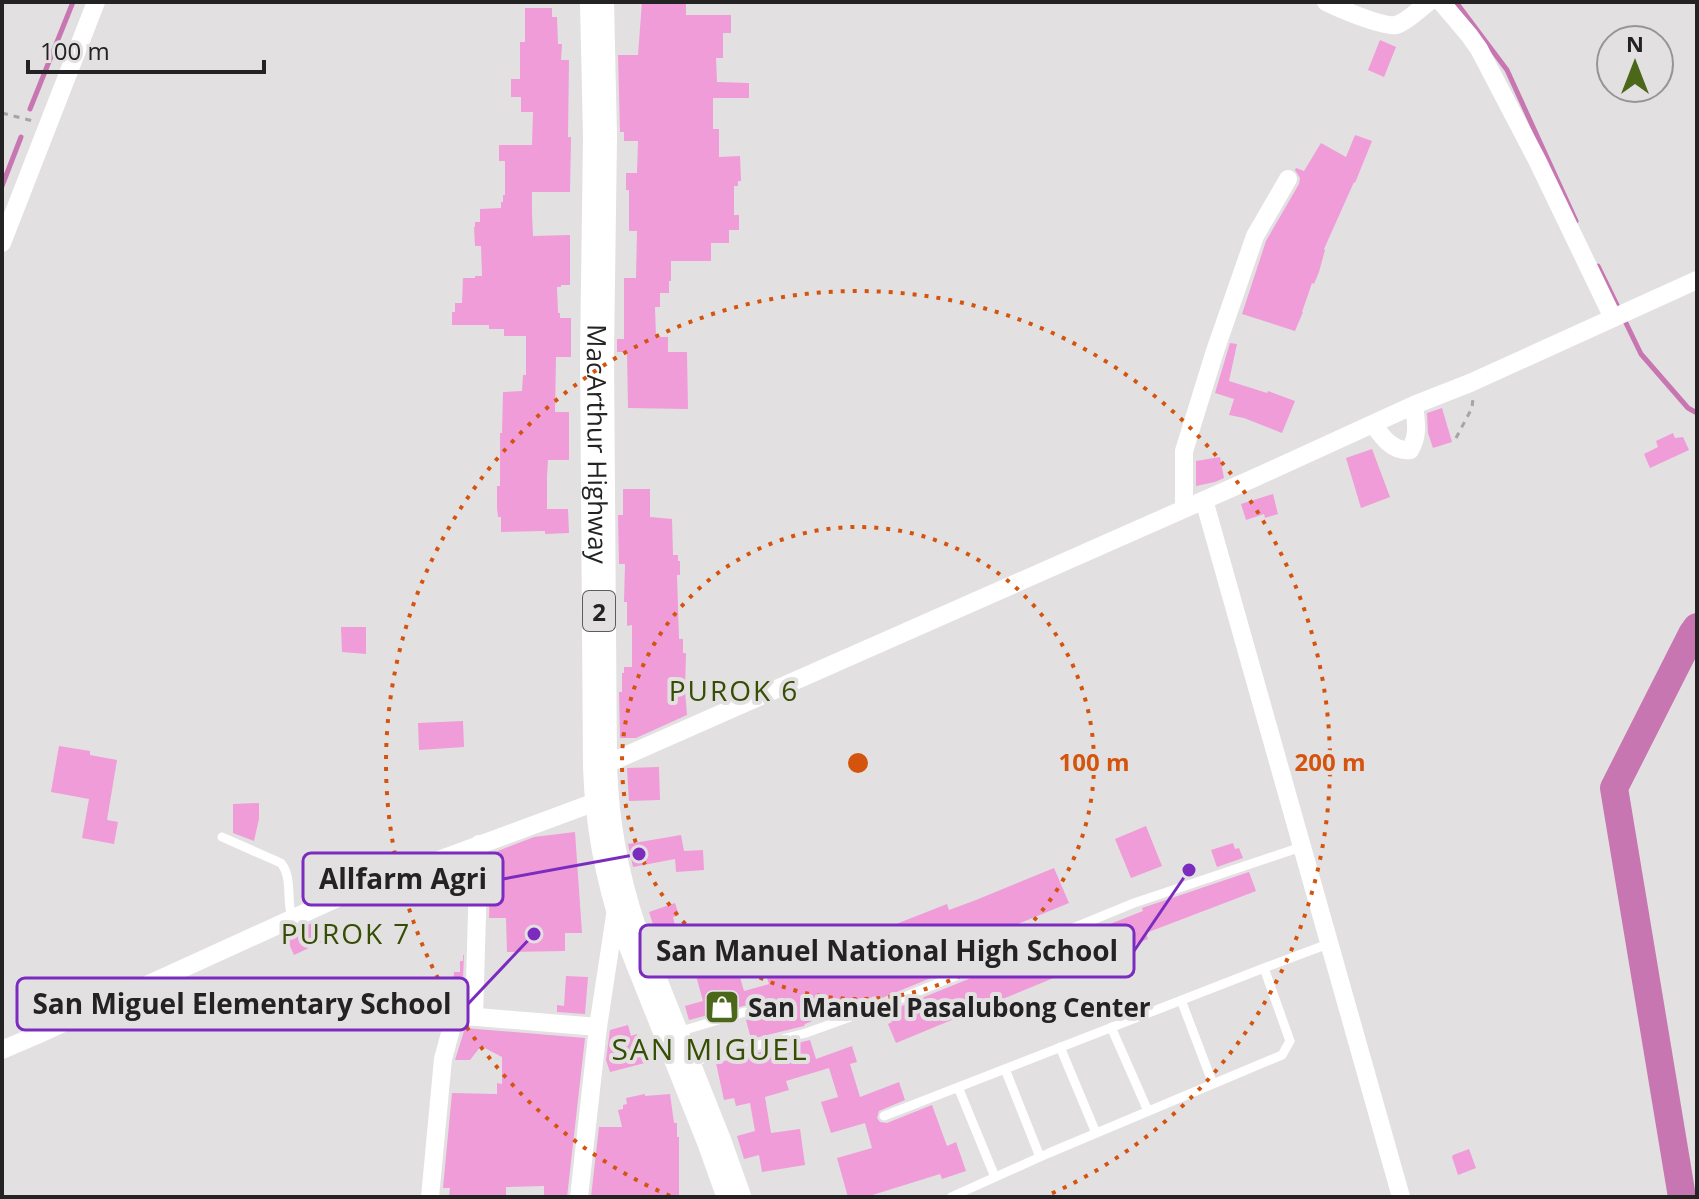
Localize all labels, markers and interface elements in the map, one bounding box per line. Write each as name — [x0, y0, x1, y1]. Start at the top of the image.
scale bar — [28, 24, 264, 74]
north arrow — [1595, 24, 1675, 104]
text: N — [1626, 28, 1644, 58]
text: 100 m — [40, 34, 110, 67]
street label: MacArthur Highway — [579, 324, 617, 565]
road number: 2 — [583, 591, 615, 631]
district label: PUROK 6 — [669, 671, 799, 709]
text: 100 m — [1059, 745, 1129, 778]
text: 200 m — [1295, 745, 1365, 778]
centre of rings — [844, 749, 872, 777]
callout: Allfarm Agri — [303, 853, 503, 905]
text: Allfarm Agri — [319, 859, 487, 897]
district label: PUROK 7 — [281, 914, 411, 952]
callout: San Manuel National High School — [640, 925, 1134, 977]
text: San Manuel National High School — [656, 931, 1118, 969]
callout: San Miguel Elementary School — [17, 978, 468, 1030]
text: San Miguel Elementary School — [32, 984, 452, 1022]
shop icon: San Manuel Pasalubong Center — [703, 988, 741, 1026]
place label: San Manuel Pasalubong Center — [748, 989, 1151, 1025]
district label: SAN MIGUEL — [611, 1028, 809, 1069]

